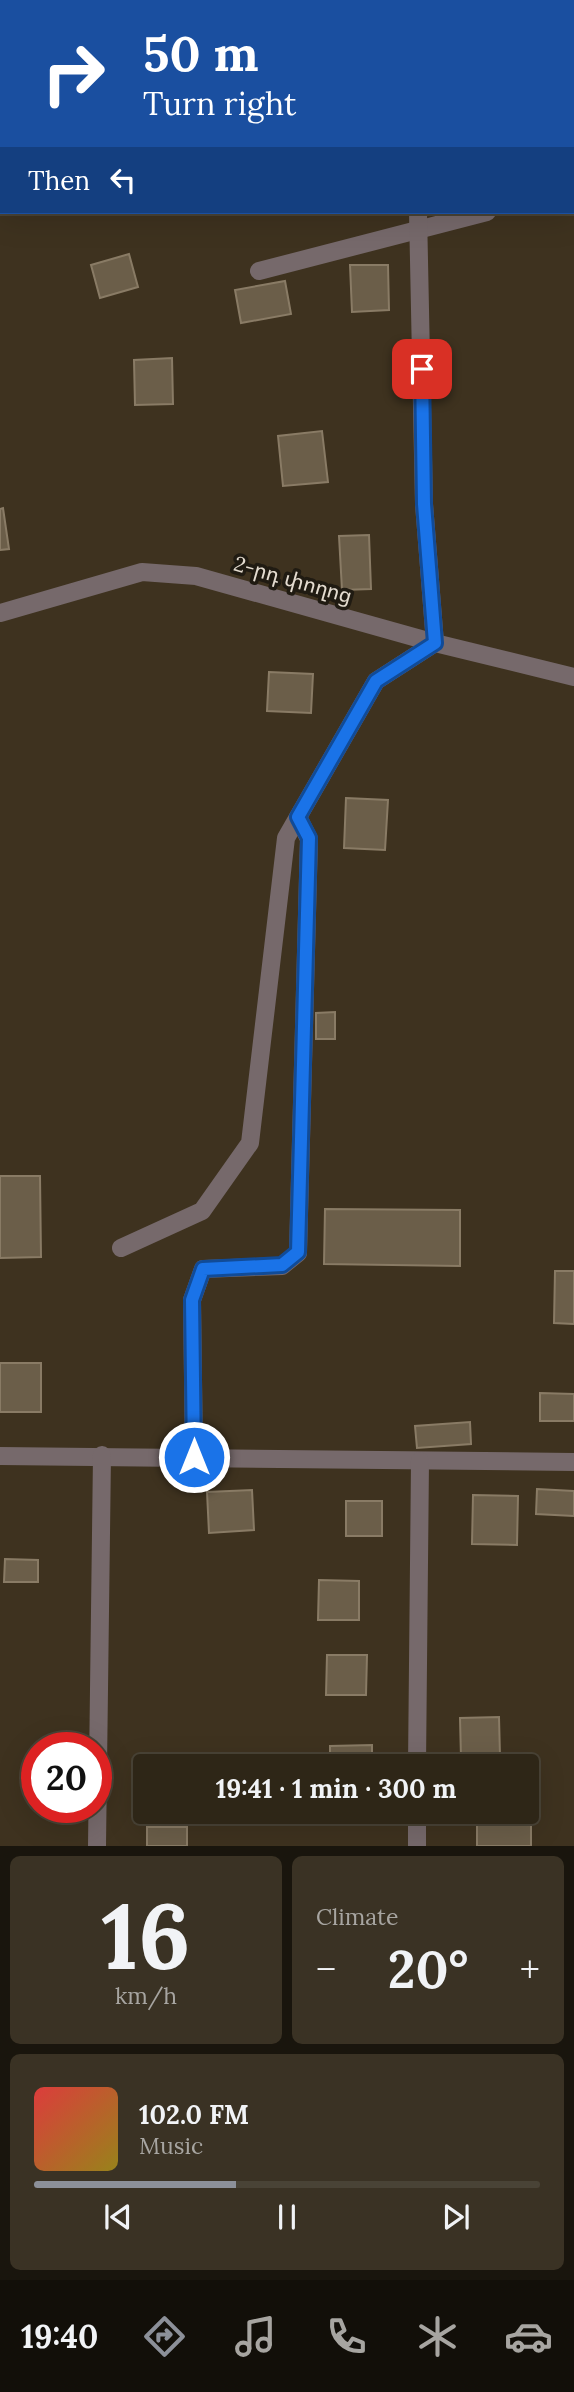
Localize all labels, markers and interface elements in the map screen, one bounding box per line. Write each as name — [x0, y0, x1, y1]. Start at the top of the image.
text: 50 m — [143, 22, 259, 84]
icon: right — [28, 28, 119, 119]
text: Turn right — [143, 83, 296, 124]
icon: left — [104, 161, 142, 199]
text: Then — [28, 164, 90, 197]
pin — [392, 339, 452, 399]
icon: arrive — [403, 350, 441, 388]
street label: 2-րդ փողոց — [231, 550, 355, 609]
position arrow — [157, 1420, 231, 1494]
speed limit sign: 20 — [21, 1732, 112, 1823]
text: 19:41 · 1 min · 300 m — [216, 1772, 456, 1805]
text: 16 — [101, 1877, 191, 1994]
text: Climate — [316, 1902, 398, 1931]
text: 20° — [388, 1936, 468, 2002]
text: − — [316, 1945, 336, 1993]
text: + — [520, 1945, 540, 1993]
text: km/h — [115, 1981, 177, 2010]
text: 102.0 FM — [139, 2098, 249, 2131]
text: Music — [139, 2131, 203, 2160]
icon: previous — [99, 2198, 137, 2236]
icon: pause — [268, 2198, 306, 2236]
icon: next — [437, 2198, 475, 2236]
icon: directions — [140, 2312, 189, 2361]
icon: music — [231, 2312, 280, 2361]
icon: phone — [322, 2312, 371, 2361]
icon: climate — [413, 2312, 462, 2361]
icon: car — [504, 2312, 553, 2361]
text: 19:40 — [21, 2316, 98, 2357]

